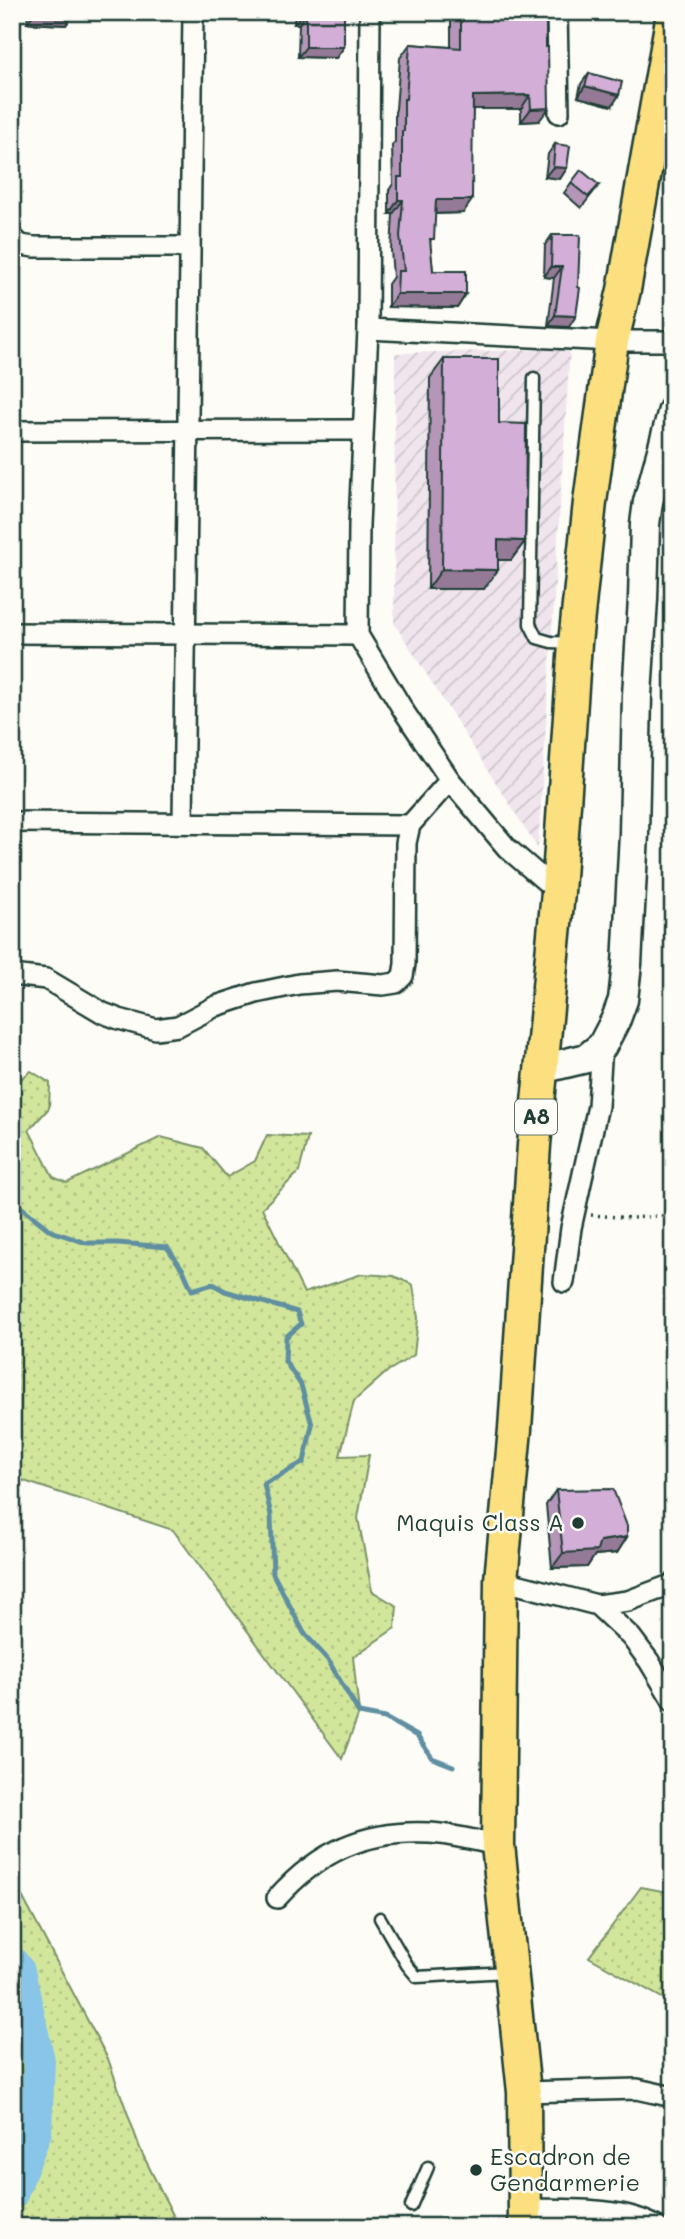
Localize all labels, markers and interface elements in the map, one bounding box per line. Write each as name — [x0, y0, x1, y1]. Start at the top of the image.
road number: A8 — [515, 1100, 557, 1134]
place label: Maquis Class A — [396, 1507, 564, 1537]
marker: Maquis Class A — [570, 1515, 586, 1531]
place label: Escadron de Gendarmerie — [490, 2141, 640, 2197]
marker: Escadron de Gendarmerie — [468, 2162, 484, 2178]

